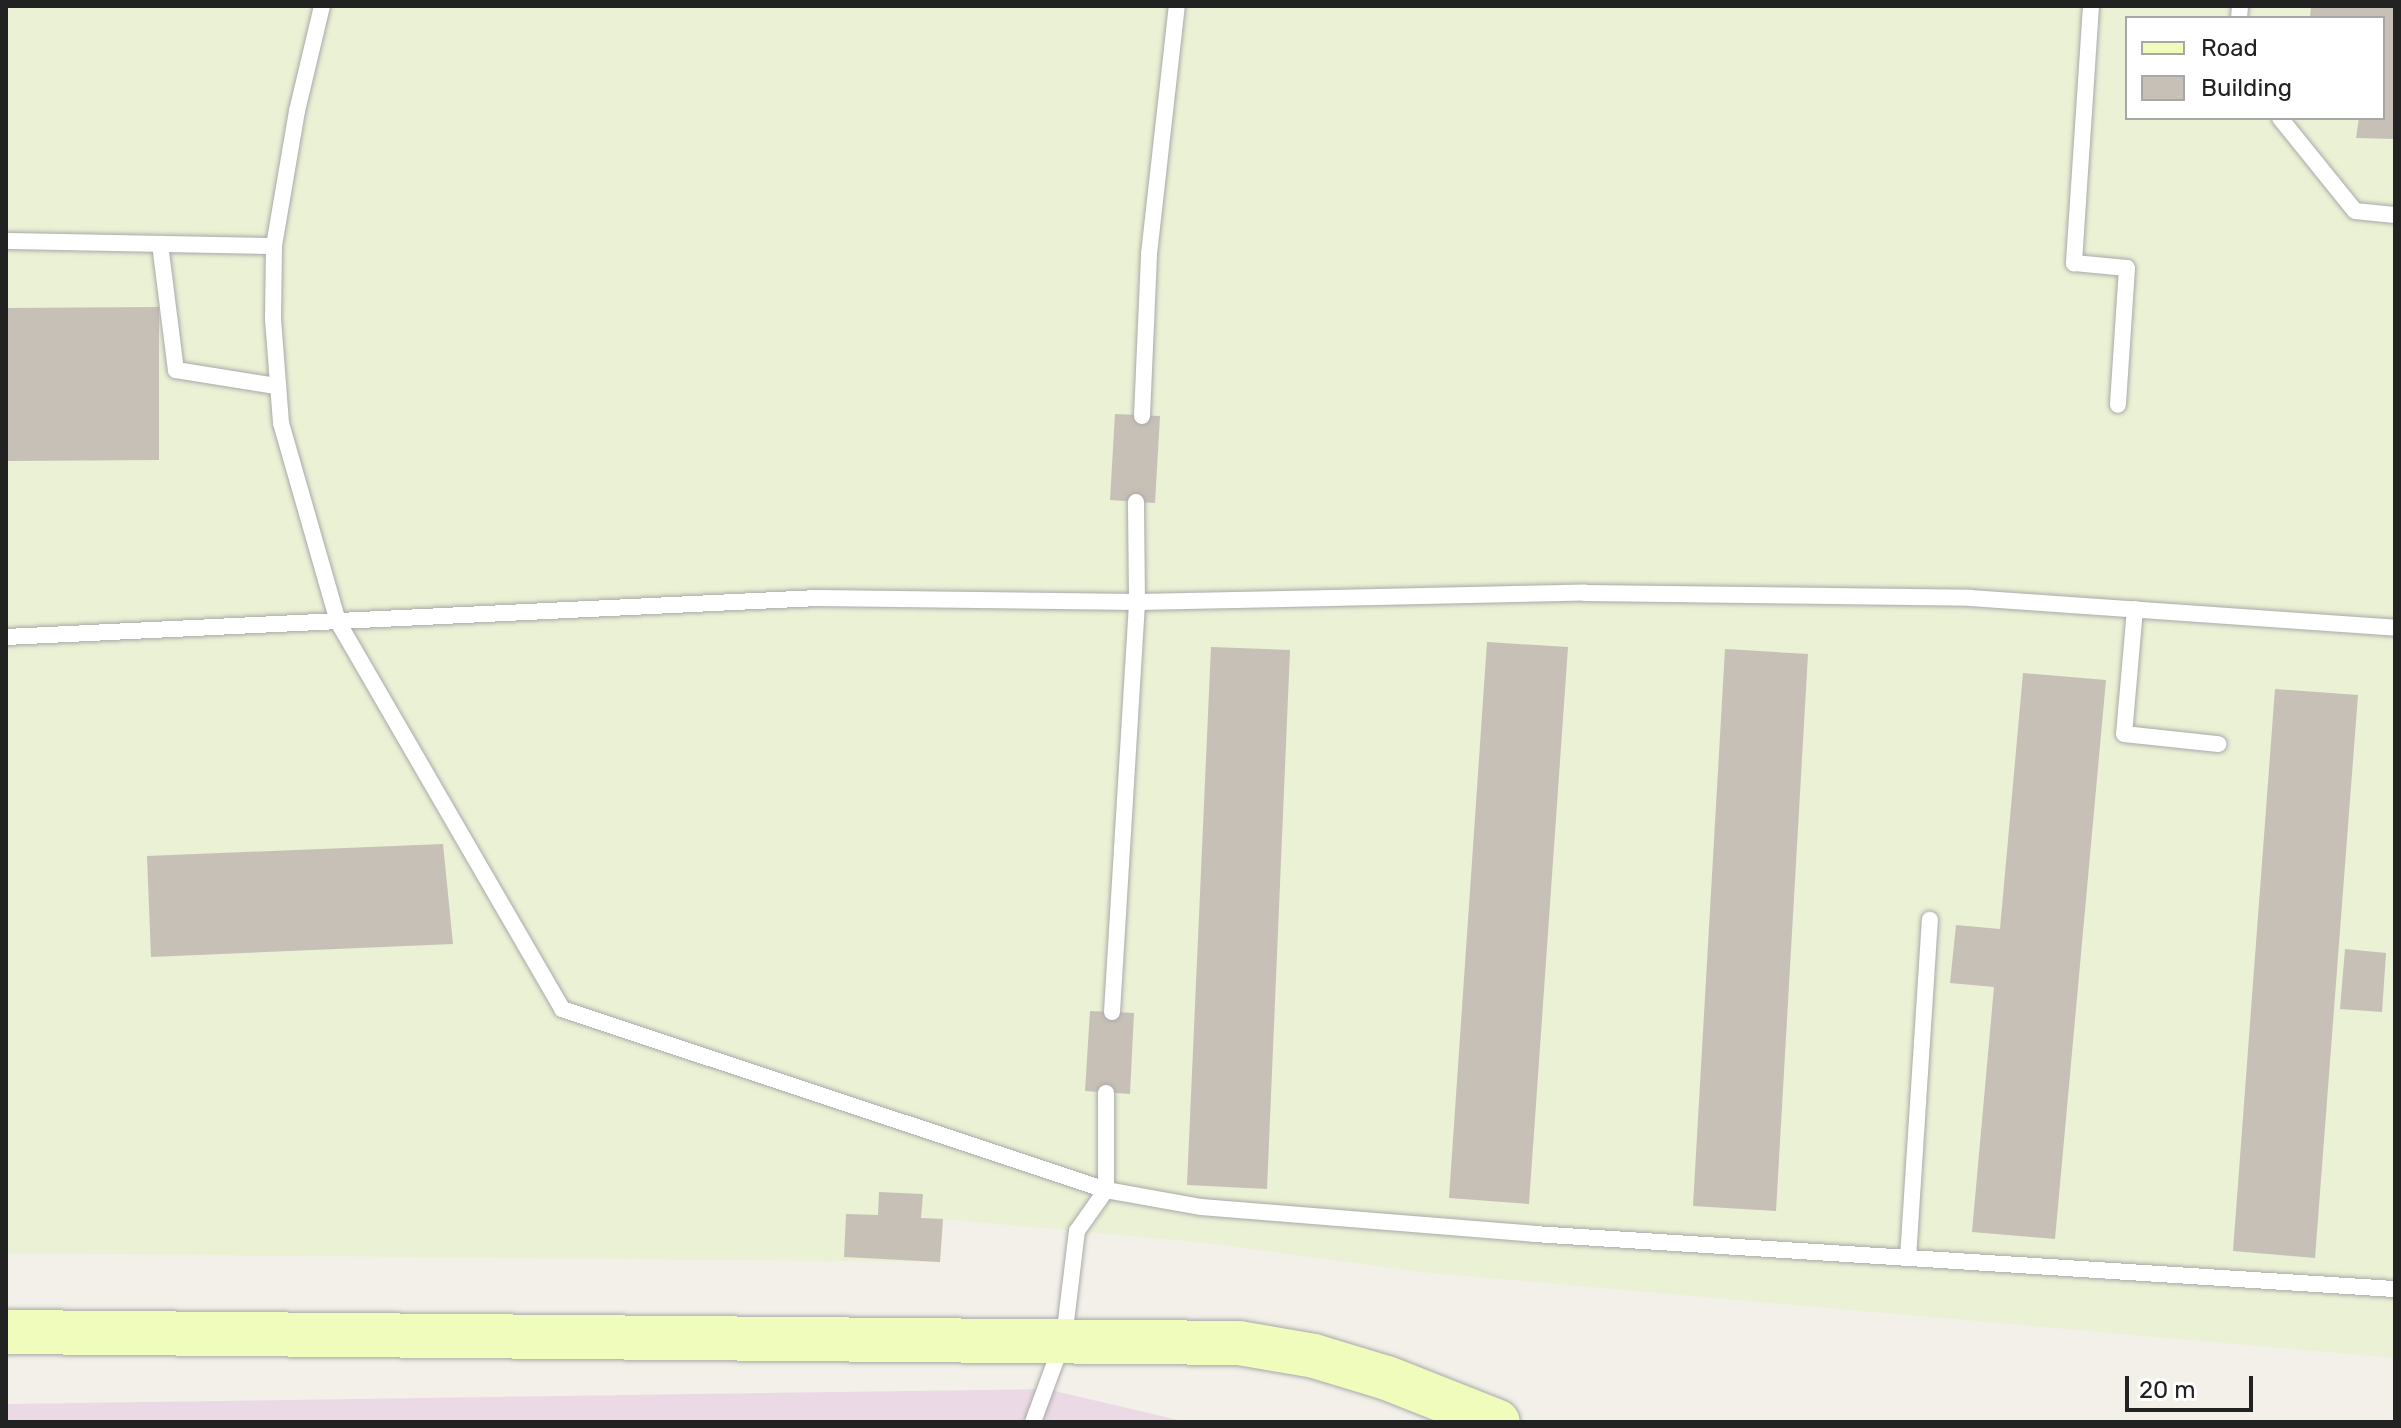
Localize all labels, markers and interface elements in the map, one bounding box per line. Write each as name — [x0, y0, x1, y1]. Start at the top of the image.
legend — [2125, 16, 2385, 120]
text: Road — [2201, 34, 2258, 62]
text: Building — [2201, 74, 2292, 102]
scale bar — [2129, 1360, 2257, 1410]
text: 20 m — [2139, 1376, 2196, 1404]

